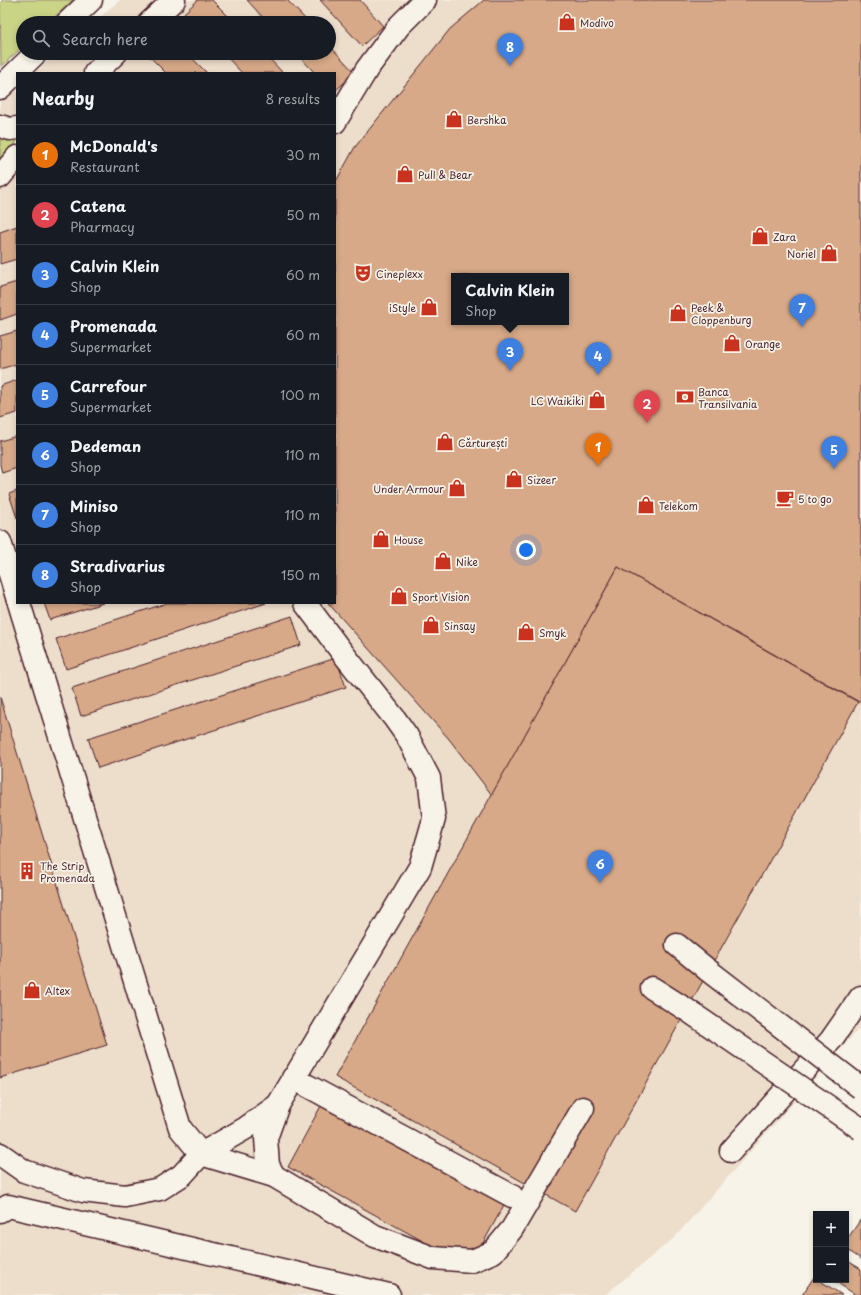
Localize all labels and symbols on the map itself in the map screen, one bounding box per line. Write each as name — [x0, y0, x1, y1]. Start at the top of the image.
shop icon: Modivo — [557, 12, 577, 32]
place label: Modivo — [580, 15, 614, 30]
pin: 8 — [497, 33, 523, 66]
shop icon: Bershka — [444, 109, 464, 129]
place label: Bershka — [467, 112, 507, 127]
shop icon: Pull & Bear — [395, 164, 415, 184]
place label: Pull & Bear — [418, 167, 473, 182]
shop icon: Zara — [750, 226, 770, 246]
place label: Zara — [773, 229, 797, 244]
shop icon: Noriel — [819, 243, 839, 263]
place label: Noriel — [787, 246, 816, 261]
theatre icon: Cineplexx — [353, 263, 373, 283]
place label: Cineplexx — [376, 266, 424, 281]
pin: 7 — [789, 294, 815, 327]
shop icon: iStyle — [419, 297, 439, 317]
place label: iStyle — [389, 300, 416, 315]
place label: Peek & Cloppenburg — [691, 300, 752, 327]
shop icon: Peek & Cloppenburg — [668, 303, 688, 323]
shop icon: Orange — [722, 333, 742, 353]
place label: Orange — [745, 336, 781, 351]
pin: 3 — [497, 338, 523, 371]
pin: 4 — [585, 342, 611, 375]
place label: Banca Transilvania — [698, 384, 758, 411]
bank icon: Banca Transilvania — [675, 387, 695, 407]
shop icon: LC Waikiki — [587, 390, 607, 410]
pin: 2 — [634, 390, 660, 423]
place label: LC Waikiki — [531, 393, 584, 408]
shop icon: Cărturești — [435, 432, 455, 452]
pin: 1 — [585, 433, 611, 466]
place label: Cărturești — [458, 435, 508, 450]
pin: 5 — [821, 436, 847, 469]
shop icon: Sizeer — [504, 469, 524, 489]
place label: Sizeer — [527, 472, 556, 487]
shop icon: Under Armour — [447, 478, 467, 498]
place label: Under Armour — [373, 481, 444, 496]
cafe icon: 5 to go — [775, 488, 795, 508]
place label: 5 to go — [798, 491, 832, 506]
shop icon: Telekom — [636, 495, 656, 515]
place label: Telekom — [659, 498, 698, 513]
shop icon: House — [371, 529, 391, 549]
place label: House — [394, 532, 424, 547]
your location — [516, 540, 536, 560]
shop icon: Nike — [433, 551, 453, 571]
place label: Nike — [456, 554, 478, 569]
shop icon: Sport Vision — [389, 586, 409, 606]
place label: Sport Vision — [412, 589, 470, 604]
shop icon: Sinsay — [421, 615, 441, 635]
place label: Sinsay — [444, 618, 476, 633]
shop icon: Smyk — [516, 622, 536, 642]
place label: Smyk — [539, 625, 567, 640]
pin: 6 — [587, 850, 613, 883]
place label: The Strip Promenada — [40, 858, 96, 885]
building icon: The Strip Promenada — [17, 861, 37, 881]
shop icon: Altex — [22, 980, 42, 1000]
place label: Altex — [45, 983, 70, 998]

